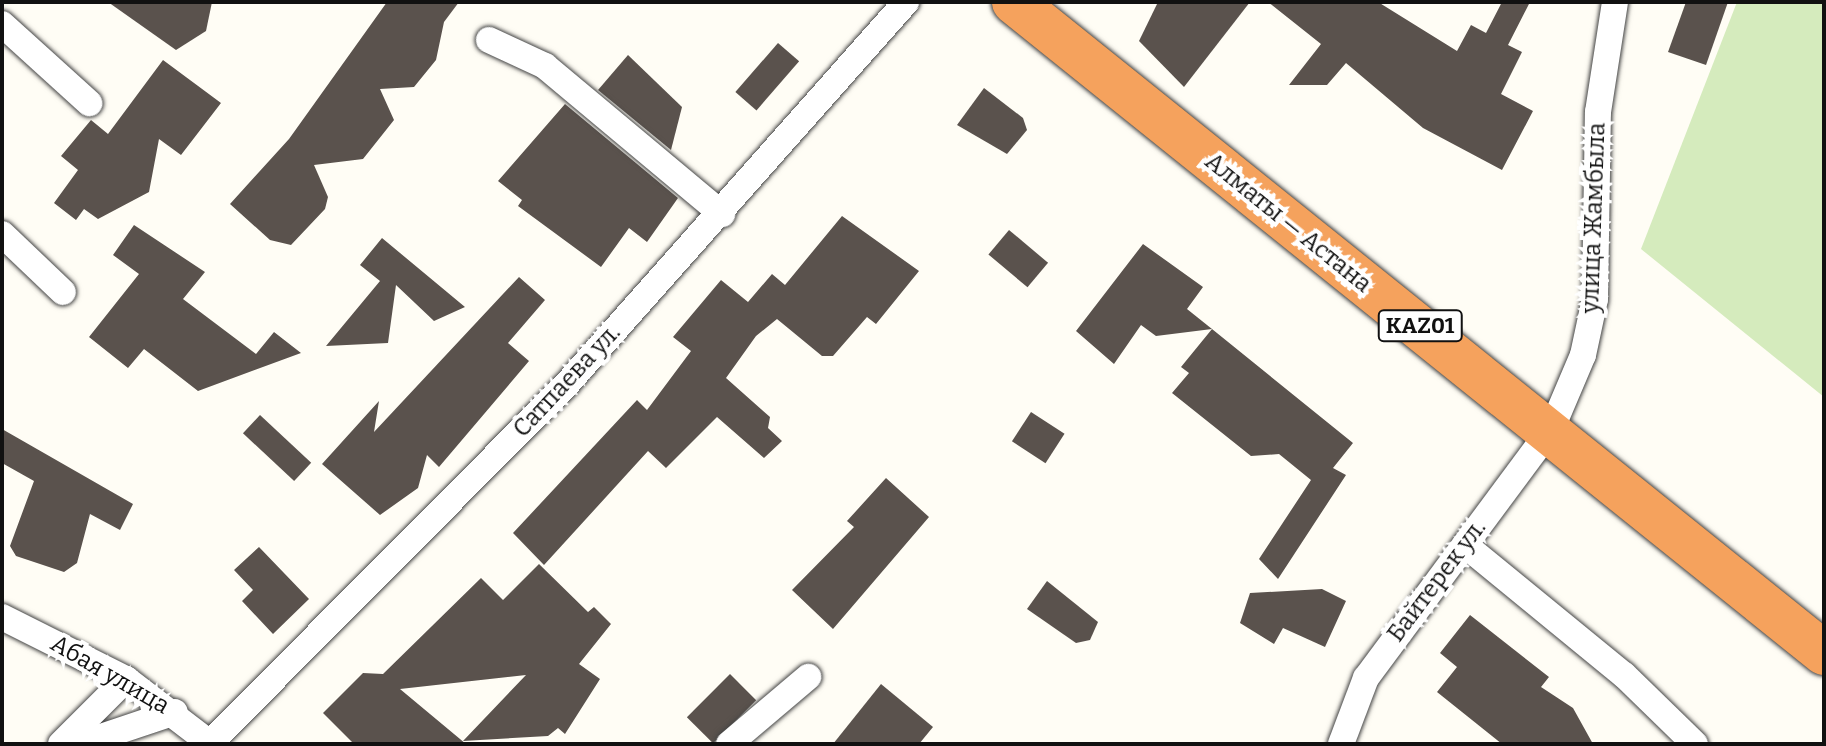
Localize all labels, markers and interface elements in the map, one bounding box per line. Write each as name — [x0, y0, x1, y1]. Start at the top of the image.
street label: улица Жамбыла — [1576, 122, 1612, 314]
street label: Алматы — Астана — [1199, 147, 1377, 299]
road number: KАZ01 — [1376, 308, 1464, 344]
street label: Сатпаева ул. — [507, 319, 627, 443]
street label: Байтерек ул. — [1382, 514, 1492, 648]
street label: Абая улица — [45, 629, 175, 721]

